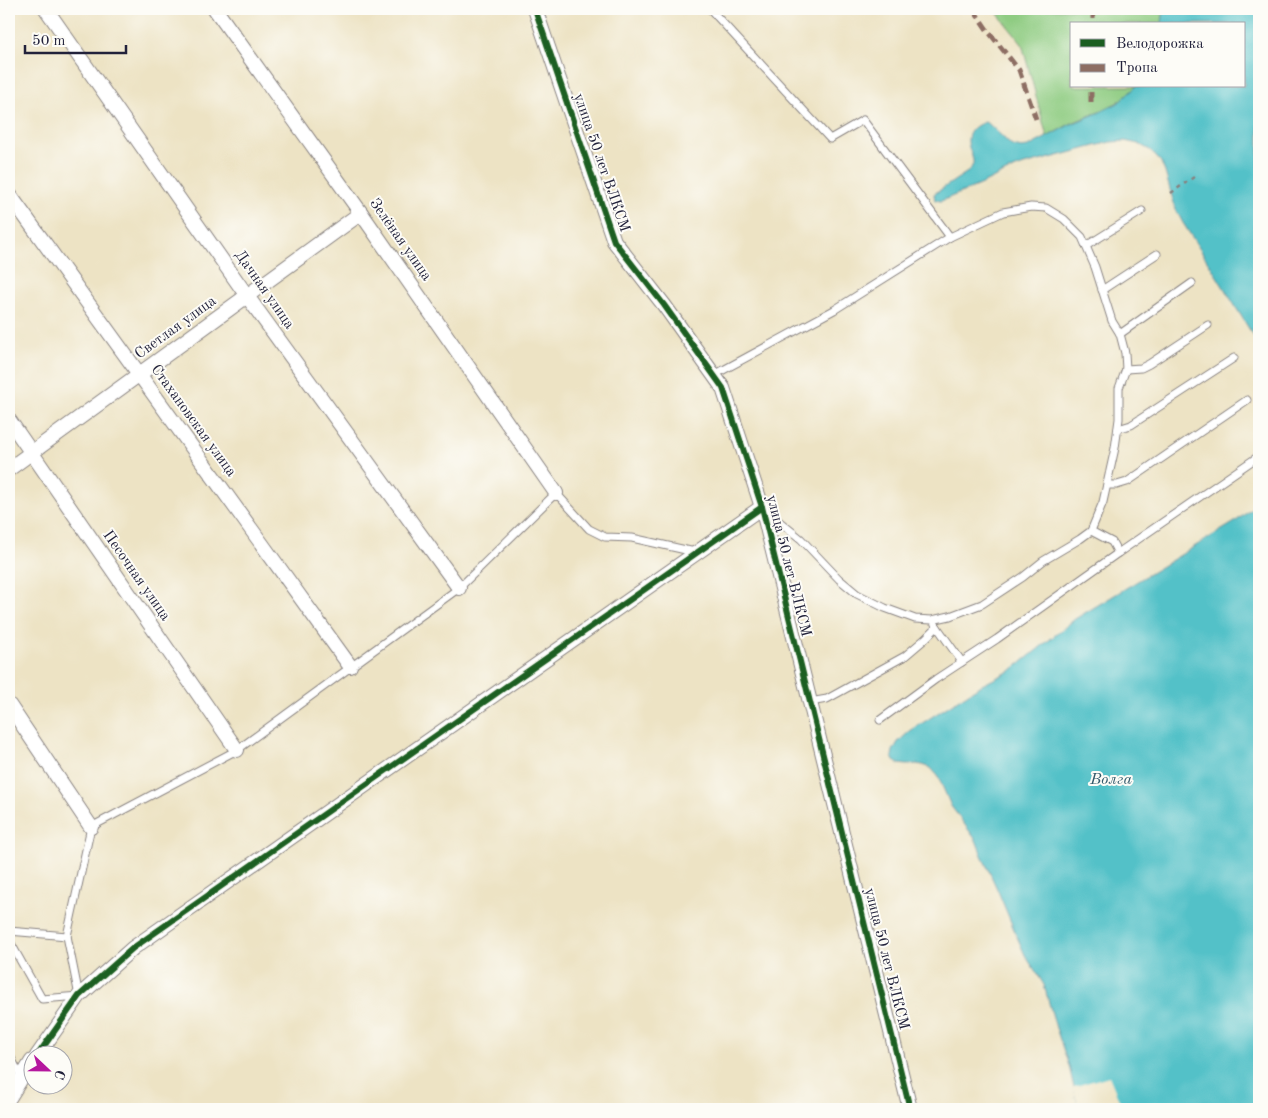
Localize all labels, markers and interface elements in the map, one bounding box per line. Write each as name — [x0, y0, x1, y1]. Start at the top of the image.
scale bar — [25, 22, 126, 54]
legend — [1070, 22, 1246, 88]
text: 50 m — [32, 34, 66, 49]
text: Велодорожка — [1116, 37, 1204, 52]
text: Тропа — [1116, 61, 1158, 76]
street label: улица 50 лет ВЛКСМ — [570, 92, 632, 234]
street label: Зелёная улица — [366, 196, 434, 284]
street label: Дачная улица — [231, 248, 297, 332]
street label: Светлая улица — [133, 293, 220, 362]
street label: Стахановская улица — [147, 362, 239, 480]
street label: улица 50 лет ВЛКСМ — [763, 494, 813, 638]
street label: Песочная улица — [99, 528, 173, 624]
water label: Волга — [1089, 772, 1132, 788]
street label: улица 50 лет ВЛКСМ — [861, 887, 911, 1031]
north arrow — [22, 1046, 72, 1096]
text: С — [51, 1068, 67, 1081]

